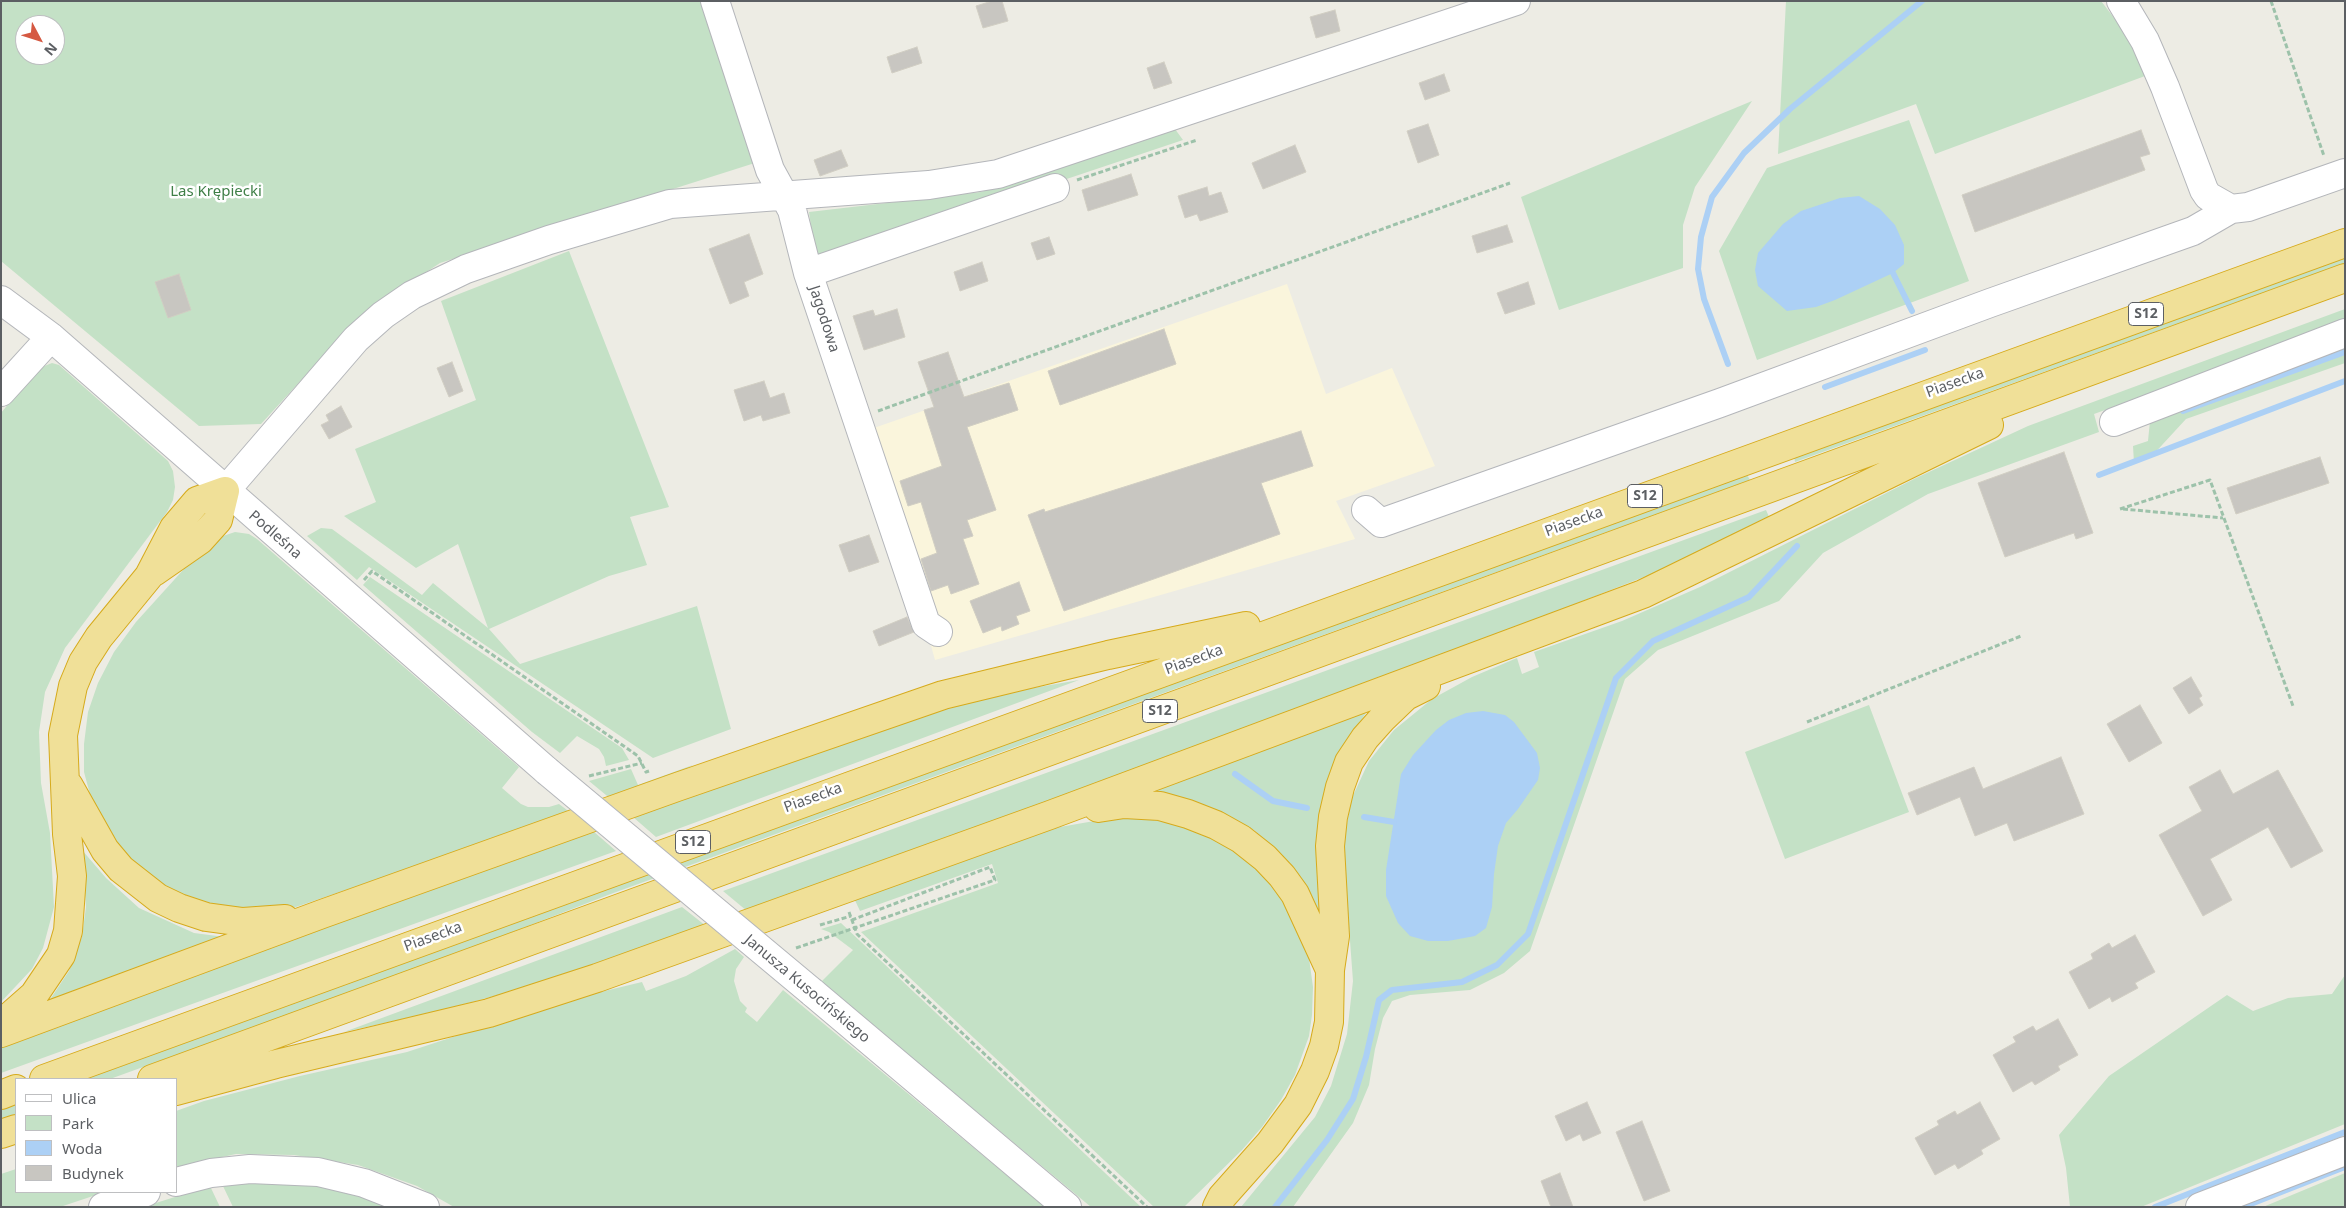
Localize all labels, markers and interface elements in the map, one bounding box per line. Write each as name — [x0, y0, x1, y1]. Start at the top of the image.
north arrow — [15, 15, 65, 65]
text: N — [40, 39, 62, 60]
park label: Las Krępiecki — [170, 183, 262, 201]
street label: Jagodowa — [805, 283, 843, 355]
road number: S12 — [2128, 302, 2164, 326]
street label: Piasecka — [1923, 364, 1987, 402]
road number: S12 — [1628, 484, 1662, 508]
street label: Piasecka — [1542, 503, 1606, 541]
street label: Podleśna — [245, 507, 305, 563]
street label: Piasecka — [1162, 641, 1226, 679]
road number: S12 — [1142, 699, 1178, 722]
street label: Piasecka — [781, 779, 845, 817]
road number: S12 — [676, 830, 710, 854]
street label: Piasecka — [401, 918, 465, 956]
street label: Janusza Kusocińskiego — [740, 931, 874, 1047]
legend — [15, 1078, 178, 1193]
text: Ulica — [62, 1088, 96, 1108]
text: Park — [62, 1113, 94, 1133]
text: Woda — [62, 1138, 102, 1158]
text: Budynek — [62, 1163, 124, 1183]

